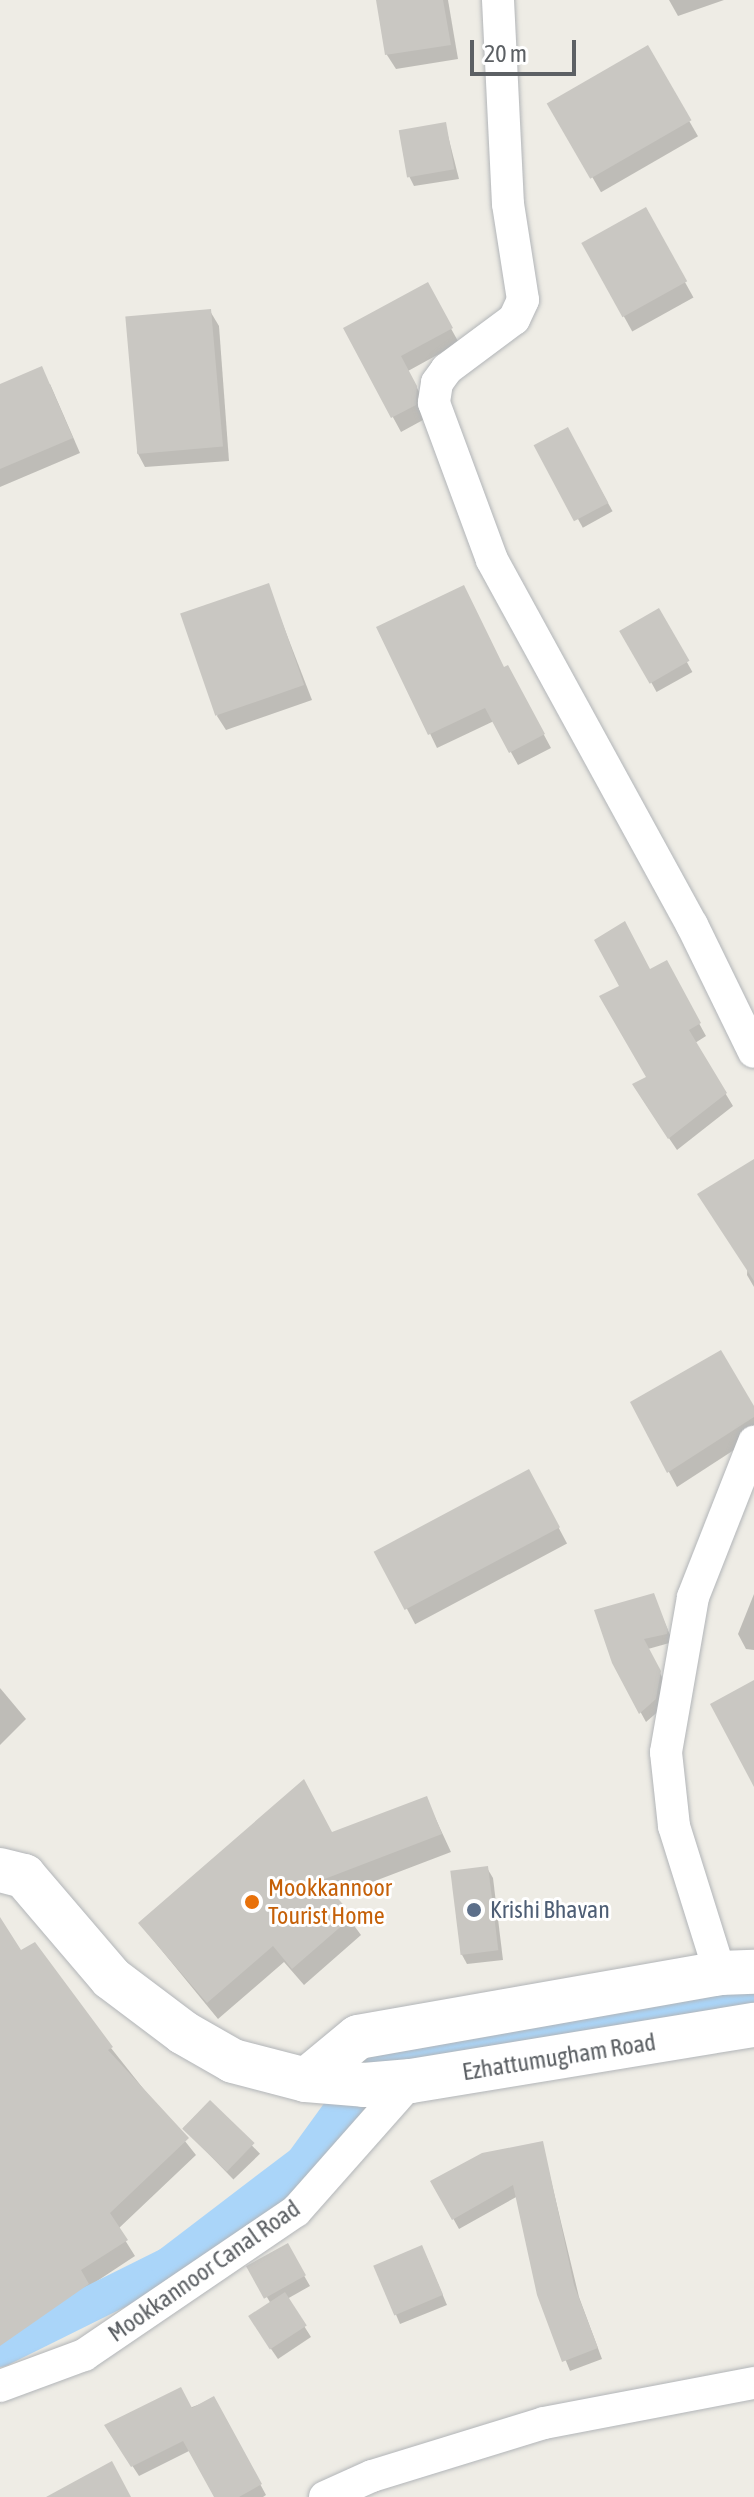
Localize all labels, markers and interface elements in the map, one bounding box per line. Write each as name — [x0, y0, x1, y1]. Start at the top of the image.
scale bar — [474, 24, 580, 74]
text: 20 m — [484, 40, 527, 67]
place label: Mookkannoor Tourist Home — [268, 1874, 392, 1930]
marker: Mookkannoor Tourist Home — [243, 1893, 261, 1911]
place label: Krishi Bhavan — [490, 1896, 610, 1924]
marker: Krishi Bhavan — [465, 1901, 483, 1919]
street label: Ezhattumugham Road — [460, 2027, 658, 2087]
street label: Mookkannoor Canal Road — [103, 2194, 305, 2348]

